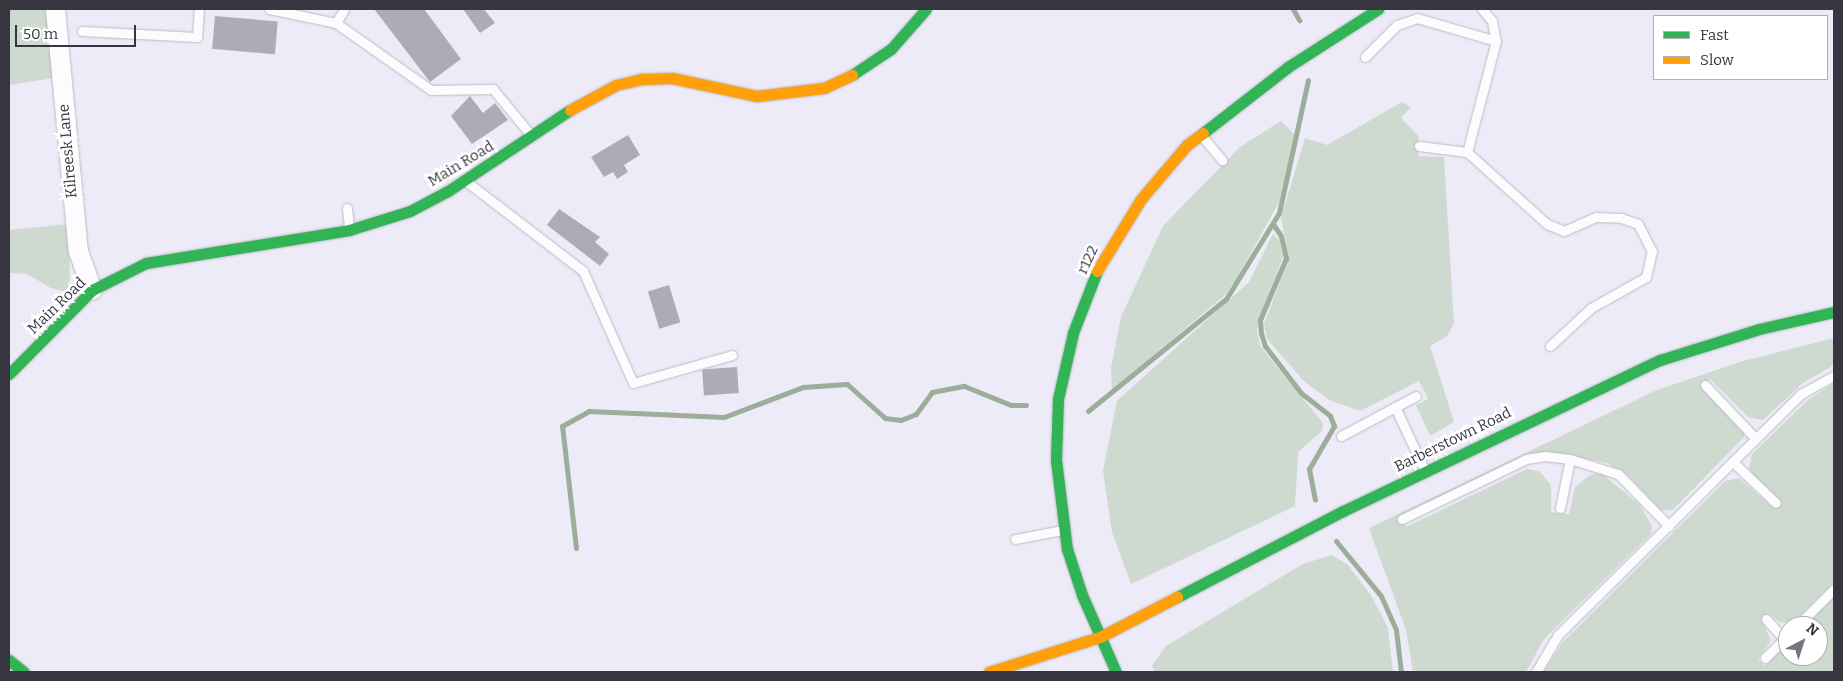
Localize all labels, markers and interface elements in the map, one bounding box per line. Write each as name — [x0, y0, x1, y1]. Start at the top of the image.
scale bar — [18, 15, 139, 47]
legend — [1653, 15, 1828, 80]
text: 50 m — [23, 25, 58, 43]
text: Fast — [1700, 26, 1729, 44]
text: Slow — [1700, 51, 1734, 69]
street label: Kilreesk Lane — [55, 103, 81, 199]
street label: Main Road — [425, 137, 497, 191]
street label: r122 — [1074, 243, 1102, 277]
street label: Main Road — [24, 274, 90, 338]
street label: Barberstown Road — [1392, 404, 1514, 476]
north arrow — [1778, 616, 1828, 666]
text: N — [1803, 620, 1822, 640]

